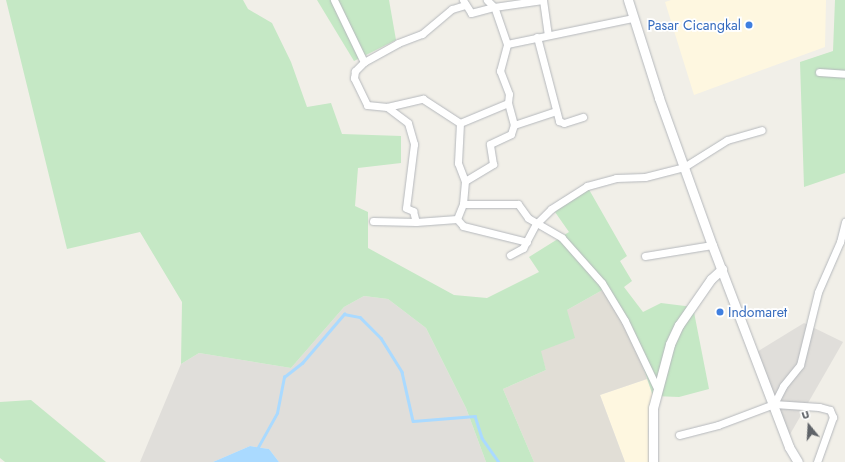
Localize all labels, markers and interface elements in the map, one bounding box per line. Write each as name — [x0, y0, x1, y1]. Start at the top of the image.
place label: Pasar Cicangkal — [648, 17, 741, 33]
marker: Pasar Cicangkal — [744, 20, 754, 30]
place label: Indomaret — [728, 304, 787, 320]
marker: Indomaret — [715, 307, 725, 317]
north arrow — [789, 406, 829, 446]
text: U — [799, 406, 811, 423]

